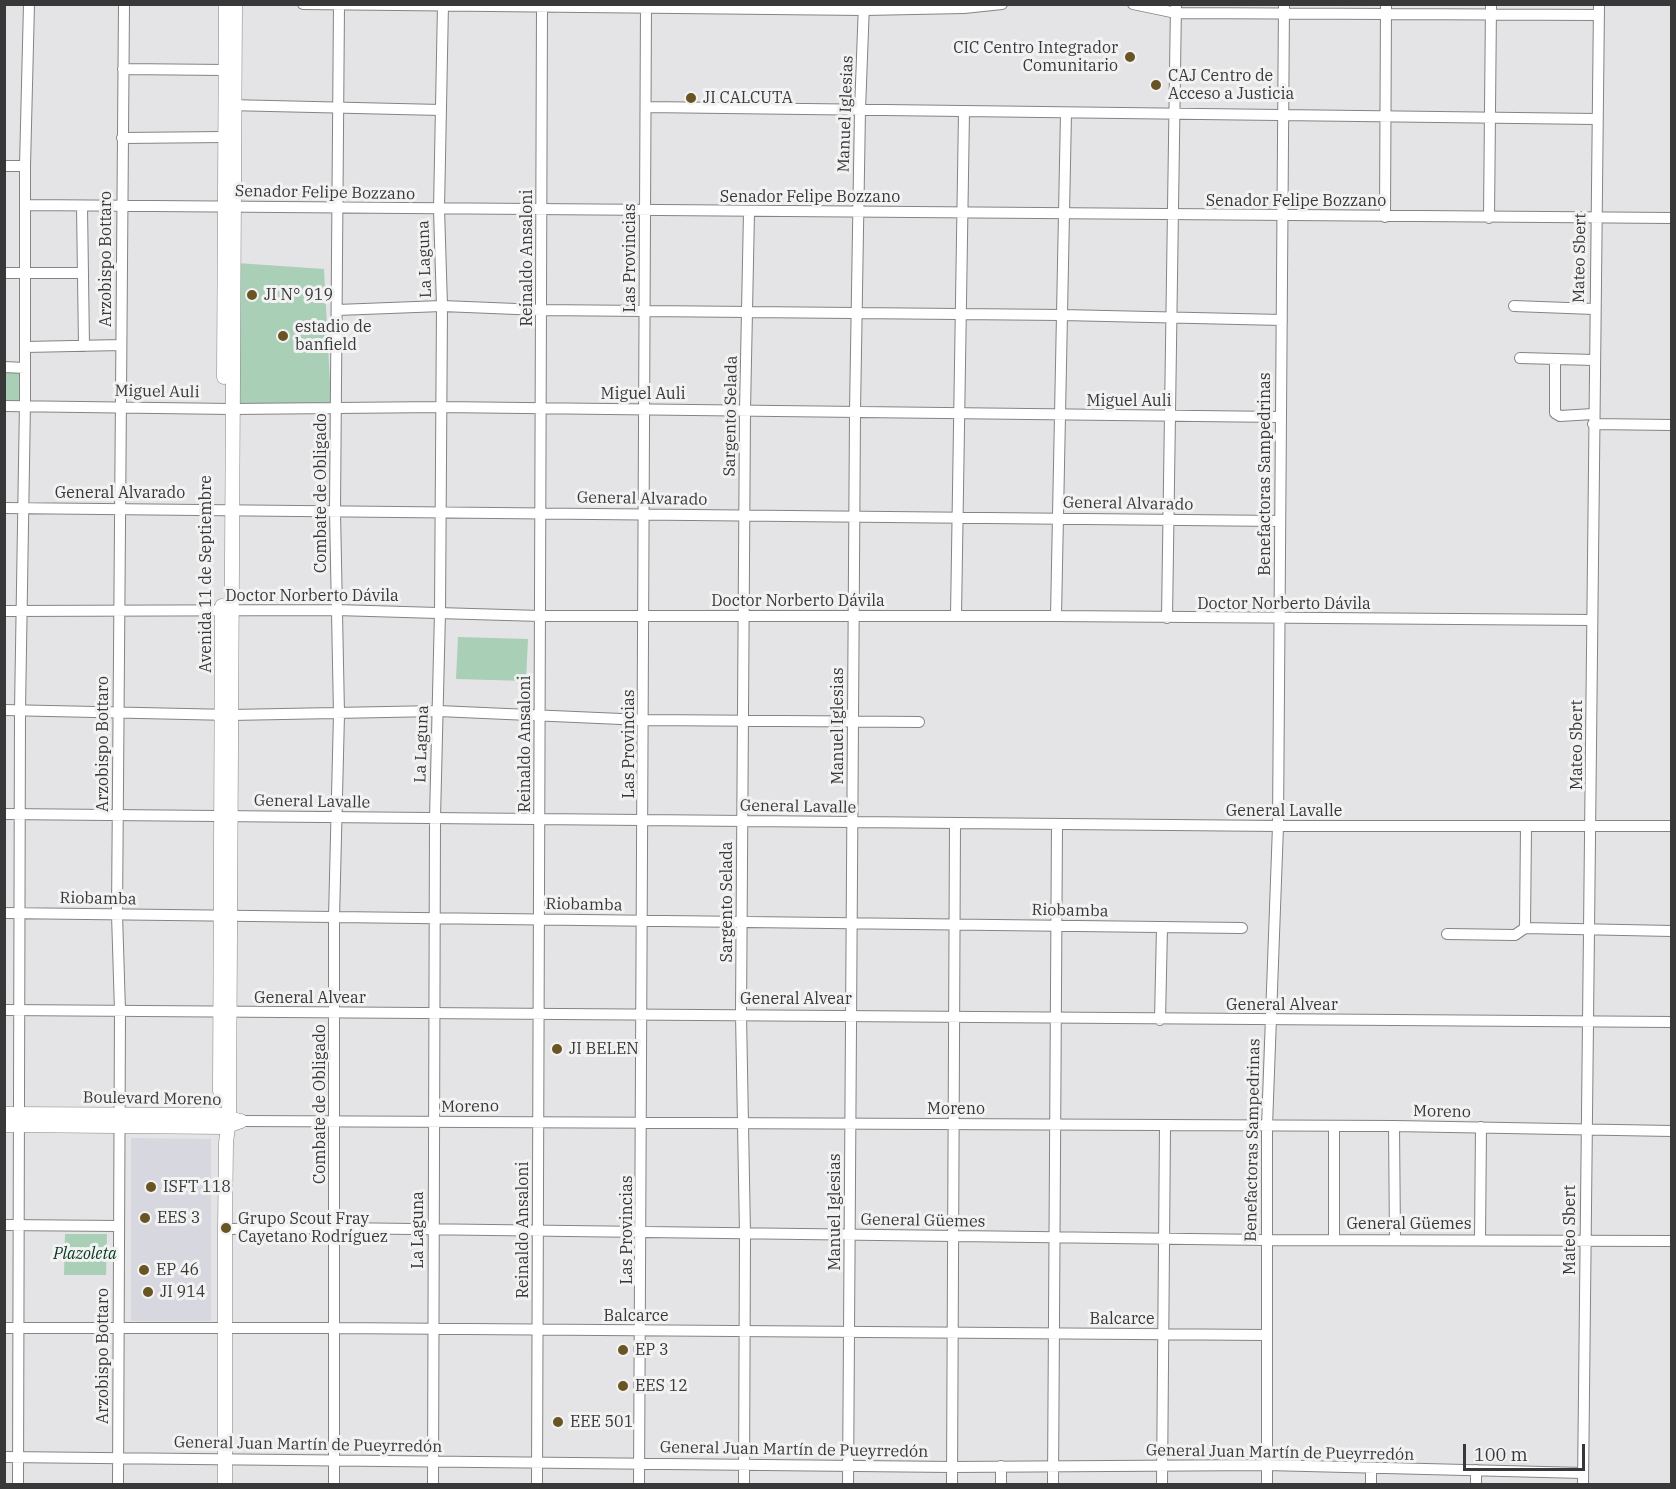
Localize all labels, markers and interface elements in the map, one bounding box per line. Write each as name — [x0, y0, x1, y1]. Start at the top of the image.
place label: CIC Centro Integrador Comunitario — [953, 38, 1118, 76]
marker: CIC Centro Integrador Comunitario — [1123, 50, 1137, 64]
street label: Manuel Iglesias — [834, 55, 858, 173]
place label: CAJ Centro de Acceso a Justicia — [1168, 66, 1294, 104]
marker: CAJ Centro de Acceso a Justicia — [1149, 78, 1163, 92]
place label: JI CALCUTA — [703, 88, 793, 108]
marker: JI CALCUTA — [684, 91, 698, 105]
street label: Senador Felipe Bozzano — [235, 182, 415, 204]
street label: Senador Felipe Bozzano — [720, 187, 900, 207]
street label: Reinaldo Ansaloni — [517, 189, 537, 327]
street label: Arzobispo Bottaro — [96, 191, 116, 327]
street label: Senador Felipe Bozzano — [1206, 191, 1386, 211]
street label: Las Provincias — [620, 203, 640, 313]
street label: Mateo Sbert — [1570, 213, 1590, 303]
street label: La Laguna — [414, 220, 436, 298]
place label: JI N° 919 — [264, 285, 333, 305]
marker: JI N° 919 — [245, 288, 259, 302]
place label: estadio de banfield — [295, 317, 371, 355]
marker: estadio de banfield — [276, 329, 290, 343]
street label: Sargento Selada — [720, 355, 742, 477]
street label: Benefactoras Sampedrinas — [1255, 372, 1275, 576]
street label: Miguel Auli — [114, 382, 200, 402]
street label: Miguel Auli — [600, 384, 686, 404]
street label: Miguel Auli — [1086, 391, 1172, 411]
street label: Combate de Obligado — [311, 413, 331, 573]
street label: Avenida 11 de Septiembre — [196, 475, 216, 673]
street label: General Alvarado — [55, 483, 185, 503]
street label: General Alvarado — [577, 488, 707, 510]
street label: General Alvarado — [1063, 493, 1193, 515]
street label: Doctor Norberto Dávila — [225, 586, 399, 606]
street label: Doctor Norberto Dávila — [711, 591, 885, 611]
street label: Doctor Norberto Dávila — [1197, 594, 1371, 614]
street label: Manuel Iglesias — [828, 668, 848, 784]
street label: Reinaldo Ansaloni — [515, 675, 535, 813]
street label: Arzobispo Bottaro — [93, 676, 113, 812]
street label: Las Provincias — [619, 689, 639, 799]
street label: Mateo Sbert — [1567, 700, 1587, 790]
street label: La Laguna — [411, 705, 433, 783]
street label: General Lavalle — [254, 791, 370, 813]
street label: General Lavalle — [740, 796, 856, 818]
street label: General Lavalle — [1226, 801, 1342, 821]
street label: Sargento Selada — [717, 841, 737, 963]
street label: Riobamba — [59, 889, 137, 909]
street label: Riobamba — [545, 895, 623, 915]
street label: Riobamba — [1031, 901, 1109, 921]
street label: General Alvear — [254, 988, 366, 1008]
street label: General Alvear — [740, 989, 852, 1009]
street label: General Alvear — [1226, 995, 1338, 1015]
street label: Combate de Obligado — [310, 1024, 330, 1184]
street label: Benefactoras Sampedrinas — [1242, 1038, 1264, 1242]
place label: JI BELEN — [569, 1039, 639, 1059]
marker: JI BELEN — [550, 1042, 564, 1056]
street label: Boulevard Moreno — [83, 1088, 221, 1110]
street label: Moreno — [441, 1097, 499, 1117]
street label: Moreno — [927, 1099, 985, 1119]
street label: Moreno — [1413, 1102, 1471, 1122]
street label: Manuel Iglesias — [825, 1154, 845, 1270]
street label: Reinaldo Ansaloni — [513, 1161, 533, 1299]
street label: Las Provincias — [617, 1175, 637, 1285]
place label: ISFT 118 — [163, 1177, 231, 1197]
marker: ISFT 118 — [144, 1180, 158, 1194]
street label: Mateo Sbert — [1560, 1185, 1580, 1275]
street label: La Laguna — [408, 1191, 428, 1269]
place label: EES 3 — [157, 1208, 200, 1228]
place label: Grupo Scout Fray Cayetano Rodríguez — [238, 1209, 388, 1247]
street label: General Güemes — [860, 1210, 986, 1232]
marker: EES 3 — [138, 1211, 152, 1225]
street label: General Güemes — [1347, 1214, 1471, 1234]
marker: Grupo Scout Fray Cayetano Rodríguez — [219, 1221, 233, 1235]
park label: Plazoleta — [53, 1244, 117, 1264]
place label: EP 46 — [156, 1260, 199, 1280]
marker: EP 46 — [137, 1263, 151, 1277]
place label: JI 914 — [160, 1282, 205, 1302]
marker: JI 914 — [141, 1285, 155, 1299]
street label: Arzobispo Bottaro — [93, 1288, 113, 1424]
street label: Balcarce — [604, 1306, 668, 1326]
street label: Balcarce — [1090, 1309, 1154, 1329]
place label: EP 3 — [635, 1340, 669, 1360]
marker: EP 3 — [616, 1343, 630, 1357]
place label: EES 12 — [635, 1376, 688, 1396]
marker: EES 12 — [616, 1379, 630, 1393]
place label: EEE 501 — [570, 1412, 633, 1432]
marker: EEE 501 — [551, 1415, 565, 1429]
scale bar — [1466, 1432, 1588, 1470]
street label: General Juan Martín de Pueyrredón — [174, 1433, 442, 1457]
street label: General Juan Martín de Pueyrredón — [660, 1438, 928, 1462]
street label: General Juan Martín de Pueyrredón — [1146, 1441, 1414, 1465]
text: 100 m — [1474, 1443, 1528, 1466]

